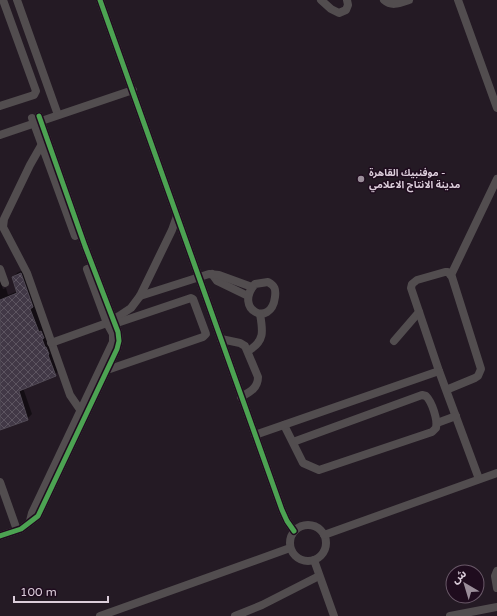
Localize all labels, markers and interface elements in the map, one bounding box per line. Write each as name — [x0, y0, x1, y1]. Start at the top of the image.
place label: موفنبيك القاهرة - مدينة الانتاج الاعلامي — [369, 167, 461, 193]
marker: موفنبيك القاهرة - مدينة الانتاج الاعلامي — [356, 174, 366, 184]
north arrow — [445, 564, 485, 604]
text: ش — [449, 567, 469, 586]
scale bar — [14, 578, 108, 604]
text: 100 m — [20, 585, 57, 599]

